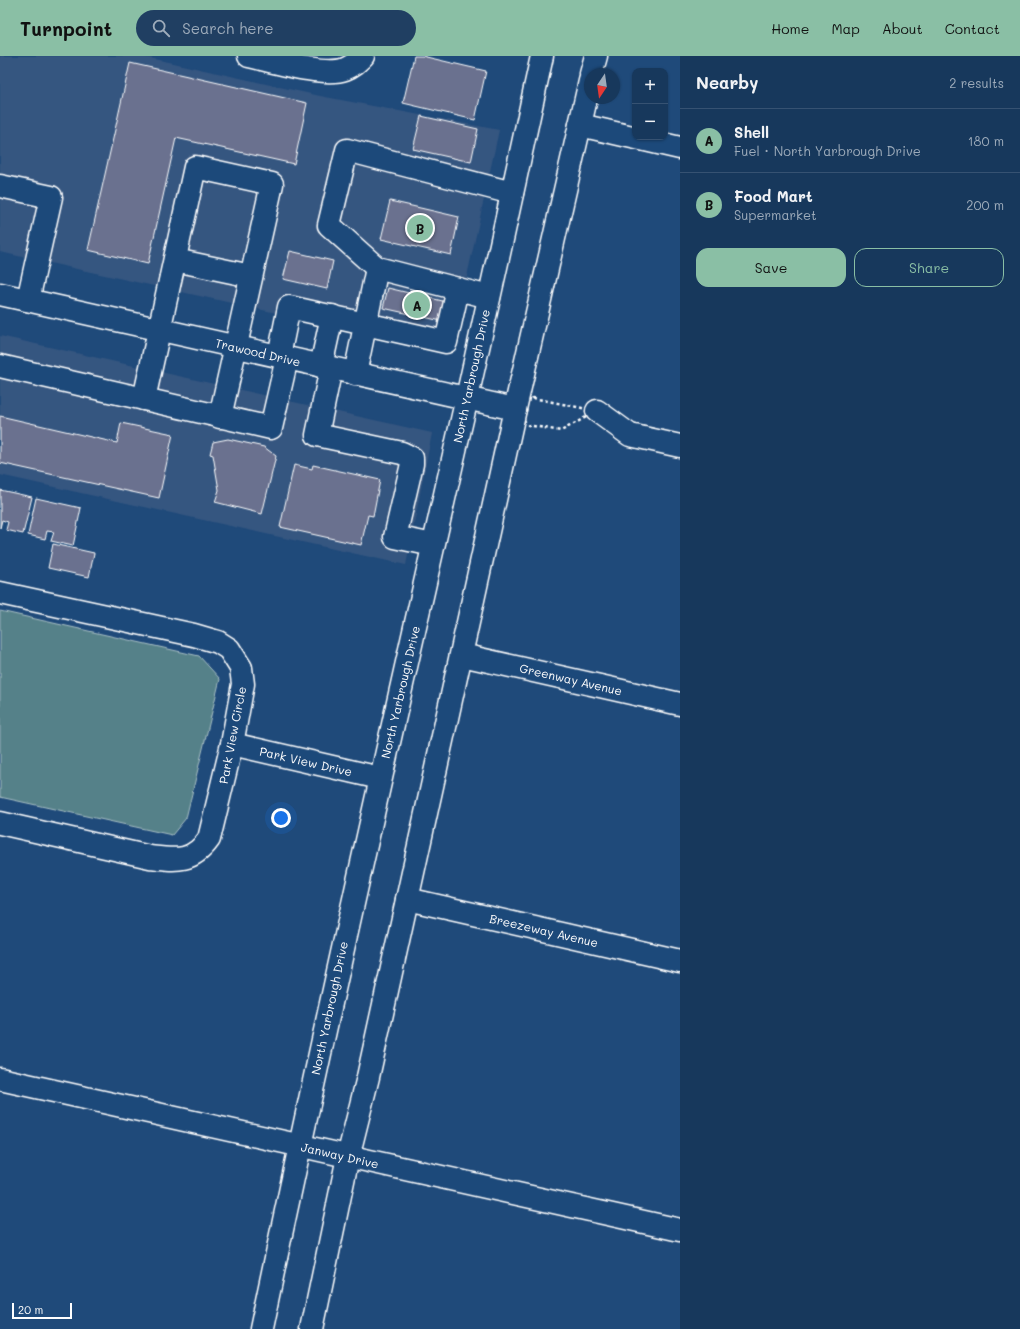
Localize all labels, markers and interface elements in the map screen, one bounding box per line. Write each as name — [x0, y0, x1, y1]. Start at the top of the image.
search box — [136, 10, 416, 46]
text: Turnpoint — [20, 16, 112, 41]
icon: search — [150, 17, 172, 39]
text: Search here — [182, 18, 273, 38]
text: Home — [771, 19, 809, 38]
text: Map — [831, 19, 860, 38]
text: About — [882, 19, 923, 38]
text: Contact — [945, 19, 1000, 38]
north arrow — [584, 68, 620, 104]
map controls — [632, 68, 668, 140]
button: + — [632, 68, 668, 104]
text: Nearby — [696, 71, 758, 93]
text: 2 results — [949, 74, 1004, 91]
button: − — [632, 104, 668, 140]
text: Shell — [734, 122, 769, 142]
text: A — [704, 132, 714, 149]
text: 180 m — [968, 132, 1004, 149]
text: Fuel · North Yarbrough Drive — [734, 142, 921, 159]
text: Food Mart — [734, 186, 813, 206]
text: B — [705, 196, 713, 213]
text: 200 m — [966, 196, 1004, 213]
text: Supermarket — [734, 206, 817, 223]
pin: B — [407, 213, 433, 243]
button: Save — [696, 248, 846, 287]
button: Share — [854, 248, 1004, 287]
pin: A — [404, 290, 430, 320]
street label: North Yarbrough Drive — [449, 308, 493, 444]
street label: Trawood Drive — [214, 334, 302, 370]
street label: North Yarbrough Drive — [377, 624, 423, 760]
street label: Greenway Avenue — [518, 659, 624, 699]
street label: Park View Circle — [215, 685, 249, 785]
street label: Park View Drive — [258, 743, 354, 779]
your location — [271, 808, 291, 828]
street label: Breezeway Avenue — [488, 910, 600, 950]
street label: North Yarbrough Drive — [307, 940, 351, 1076]
street label: Janway Drive — [300, 1138, 380, 1172]
scale bar — [12, 1301, 72, 1320]
text: 20 m — [18, 1302, 43, 1317]

